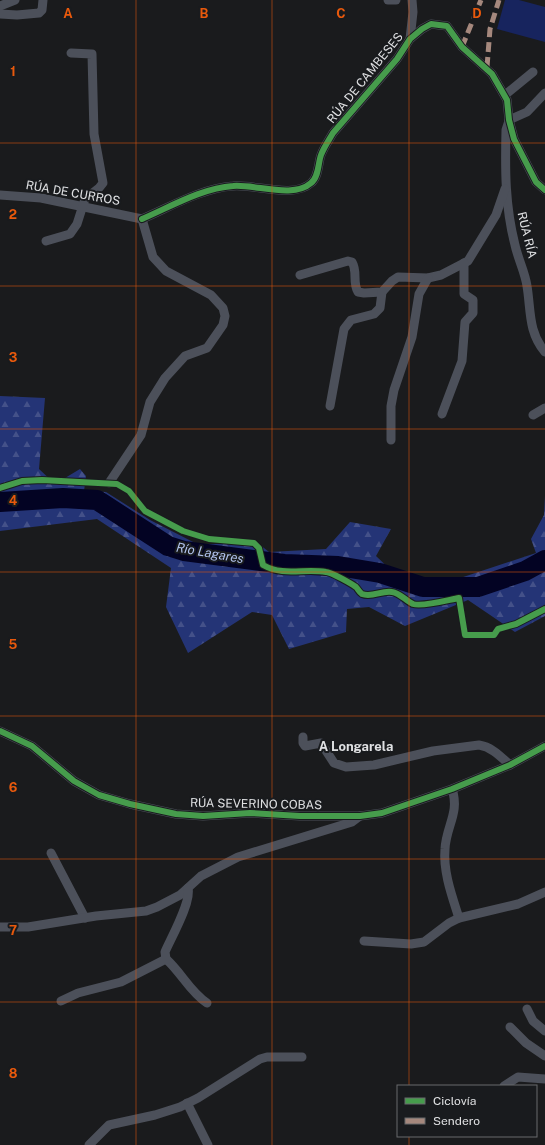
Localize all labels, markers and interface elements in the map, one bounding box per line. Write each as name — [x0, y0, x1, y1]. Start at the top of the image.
text: A — [63, 6, 73, 21]
text: B — [200, 6, 209, 21]
text: C — [336, 6, 346, 21]
text: D — [472, 6, 482, 21]
street label: RÚA DE CAMBESES — [324, 30, 406, 126]
text: 1 — [10, 64, 16, 79]
street label: RÚA DE CURROS — [25, 178, 121, 208]
text: 2 — [9, 207, 17, 222]
street label: RÚA RÍA — [514, 210, 540, 260]
text: 3 — [9, 350, 18, 365]
text: 4 — [9, 493, 18, 508]
water label: Río Lagares — [175, 540, 245, 566]
text: 5 — [9, 637, 18, 652]
district label: A Longarela — [319, 739, 393, 754]
text: 6 — [9, 780, 18, 795]
street label: RÚA SEVERINO COBAS — [190, 796, 322, 812]
text: 7 — [9, 923, 17, 938]
text: 8 — [9, 1066, 18, 1081]
legend — [397, 1085, 537, 1137]
text: Ciclovía — [433, 1094, 476, 1108]
text: Sendero — [433, 1114, 480, 1128]

